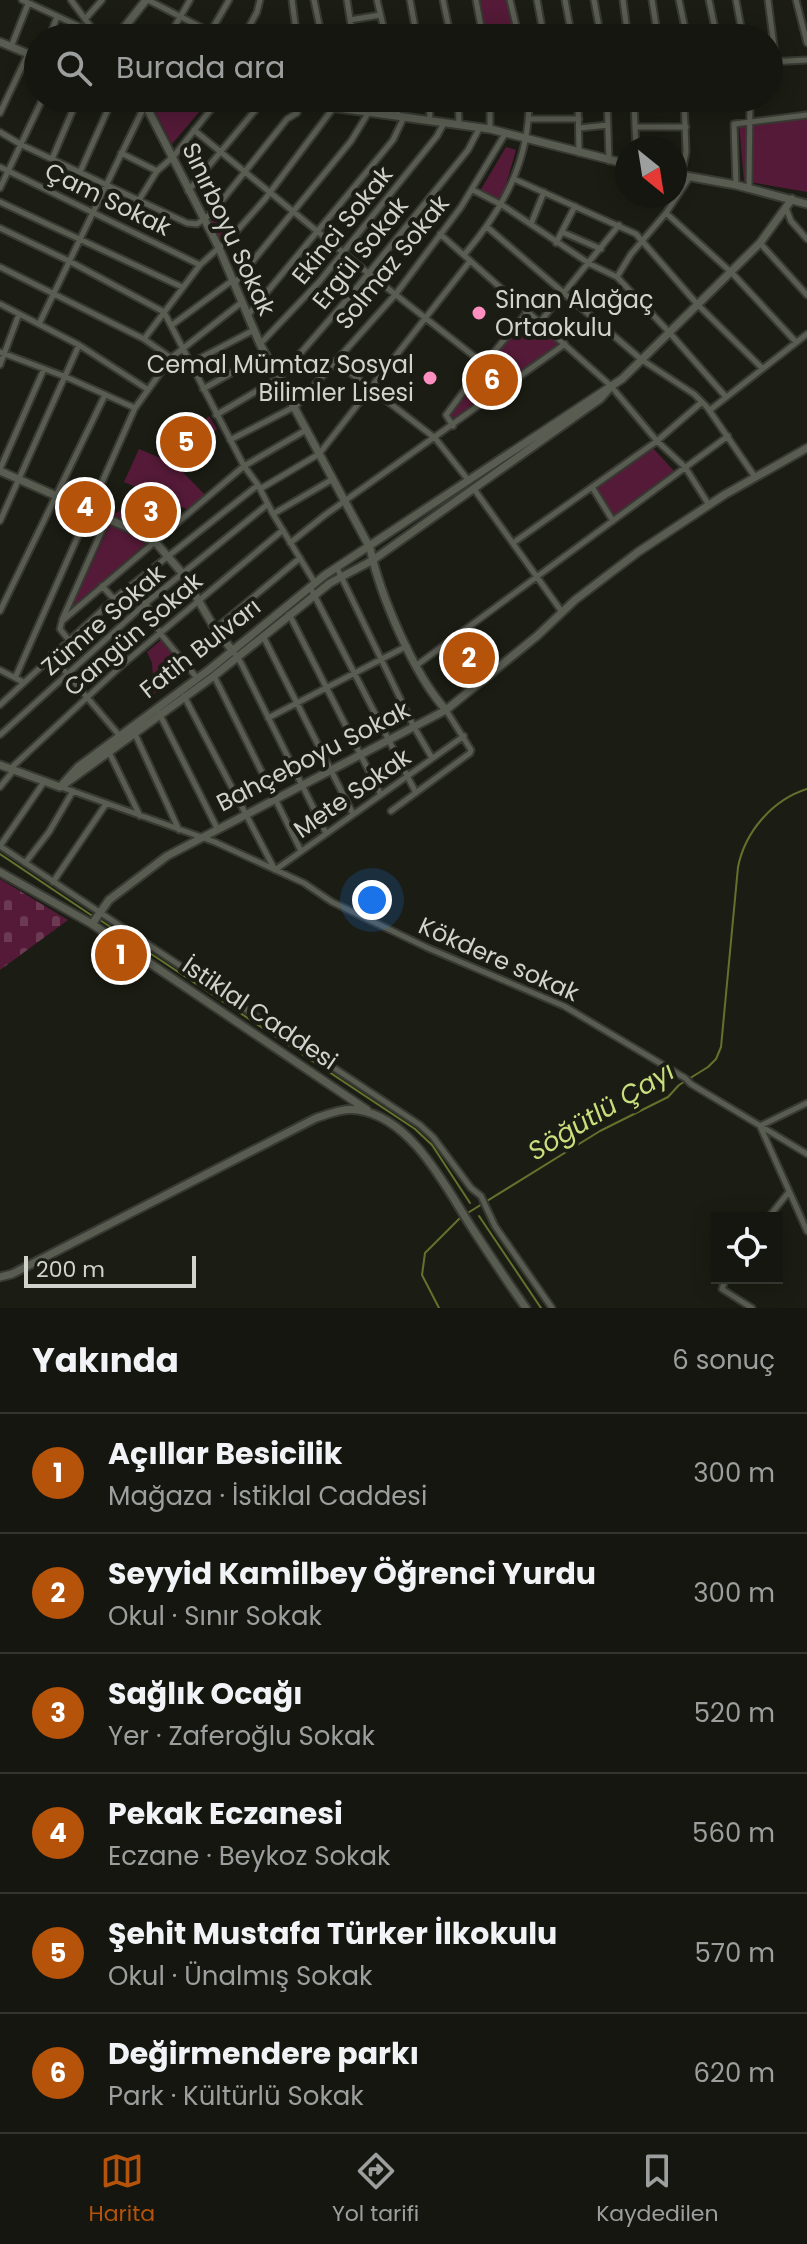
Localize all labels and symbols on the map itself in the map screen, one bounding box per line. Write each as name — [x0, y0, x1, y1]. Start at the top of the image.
north arrow — [615, 136, 687, 208]
street label: Sınırboyu Sokak — [174, 137, 284, 322]
street label: Çam Sokak — [40, 154, 177, 244]
street label: Ekinci Sokak — [284, 158, 400, 291]
street label: Solmaz Sokak — [328, 187, 457, 336]
street label: Ergül Sokak — [305, 189, 416, 316]
place label: Sinan Alağaç Ortaokulu — [495, 283, 654, 344]
marker: Sinan Alağaç Ortaokulu — [470, 304, 488, 322]
place label: Cemal Mümtaz Sosyal Bilimler Lisesi — [147, 348, 414, 409]
pin: 6 — [466, 350, 518, 410]
marker: Cemal Mümtaz Sosyal Bilimler Lisesi — [421, 369, 439, 387]
pin: 5 — [160, 412, 212, 472]
pin: 4 — [59, 477, 111, 537]
pin: 3 — [125, 482, 177, 542]
street label: Zümre Sokak — [34, 557, 172, 683]
street label: Cangün Sokak — [57, 564, 210, 703]
street label: Fatih Bulvarı — [133, 590, 267, 706]
pin: 2 — [443, 628, 495, 688]
street label: Bahçeboyu Sokak — [211, 693, 416, 819]
street label: Mete Sokak — [287, 740, 418, 846]
your location — [352, 880, 392, 920]
street label: Kökdere sokak — [414, 909, 585, 1009]
pin: 1 — [95, 925, 147, 985]
street label: İstiklal Caddesi — [176, 949, 344, 1077]
water label: Söğütlü Çayı — [521, 1053, 681, 1169]
scale bar — [24, 1252, 196, 1288]

